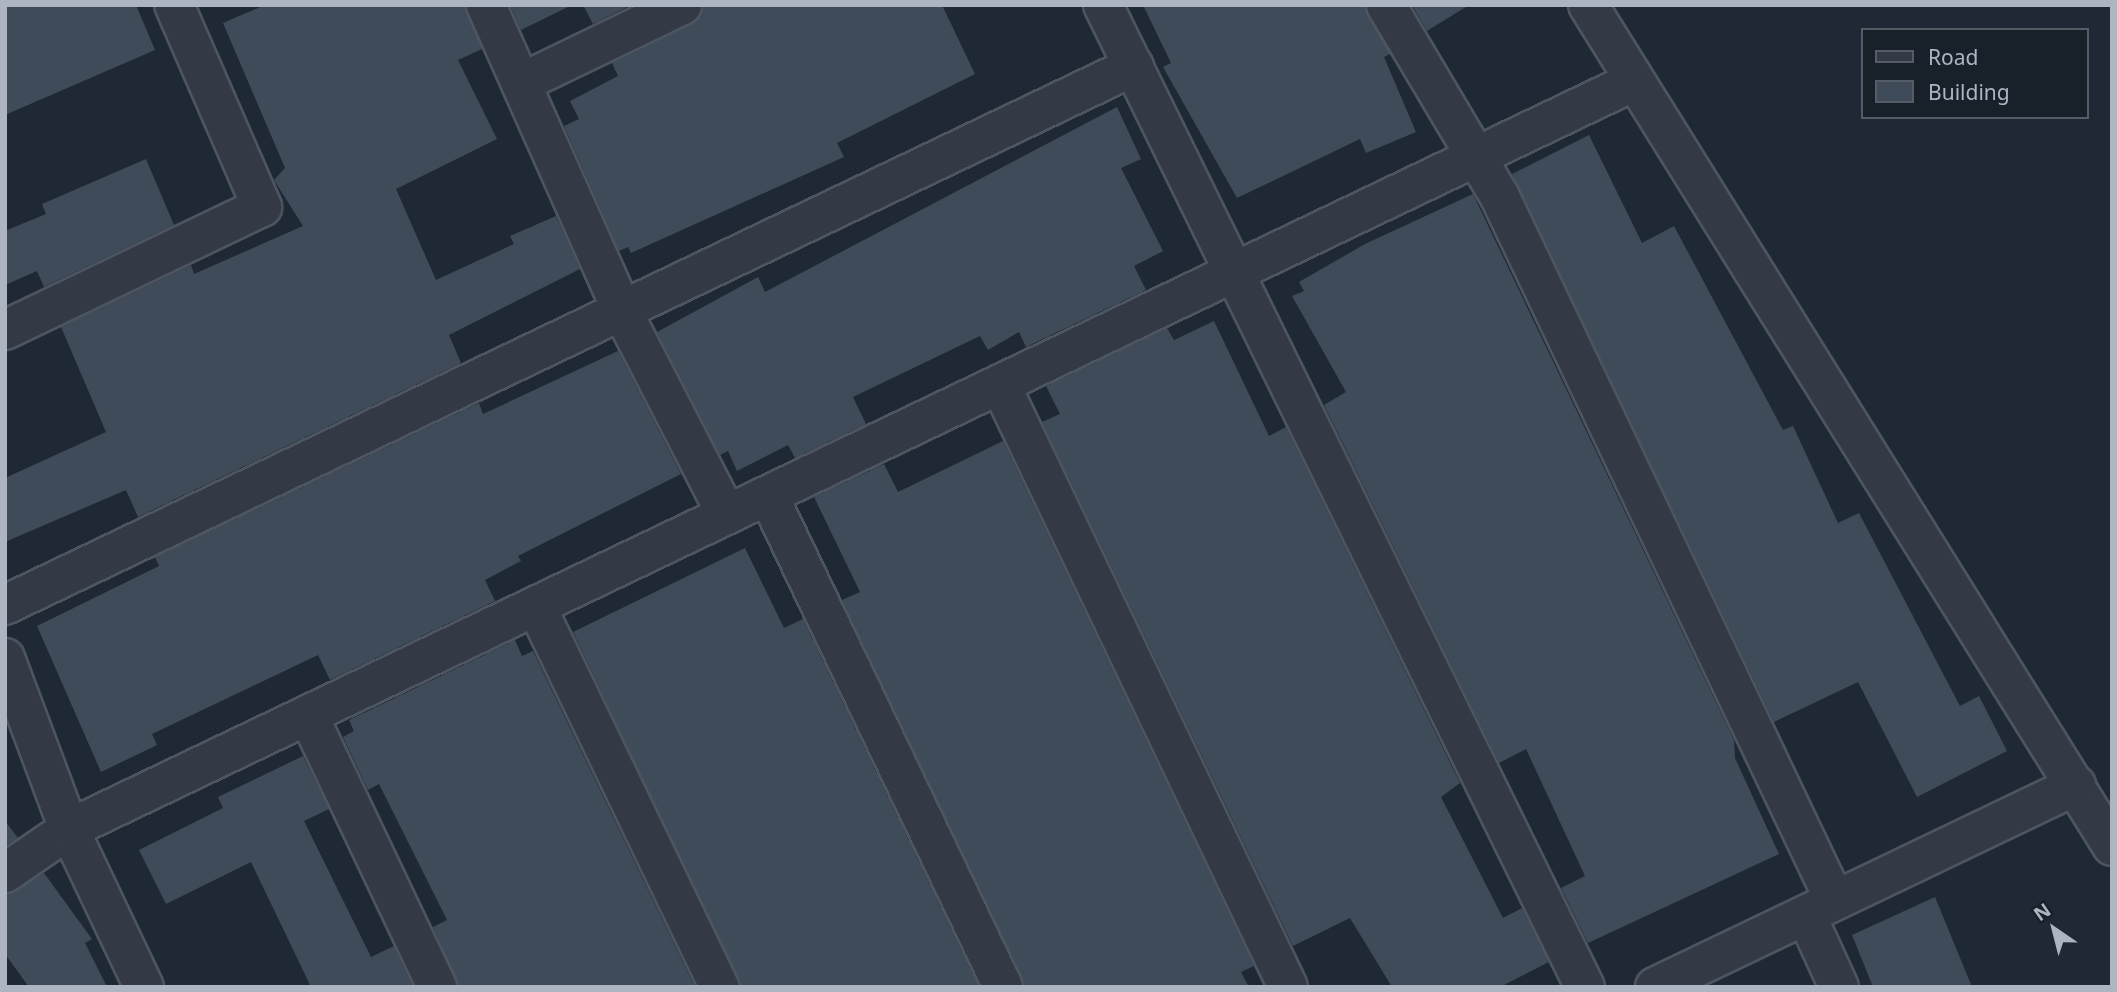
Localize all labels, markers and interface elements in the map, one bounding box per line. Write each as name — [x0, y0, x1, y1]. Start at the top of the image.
legend — [1862, 28, 2089, 119]
text: Road — [1928, 43, 1978, 71]
text: Building — [1928, 78, 2010, 106]
north arrow — [2019, 894, 2089, 964]
text: N — [2028, 897, 2056, 927]

